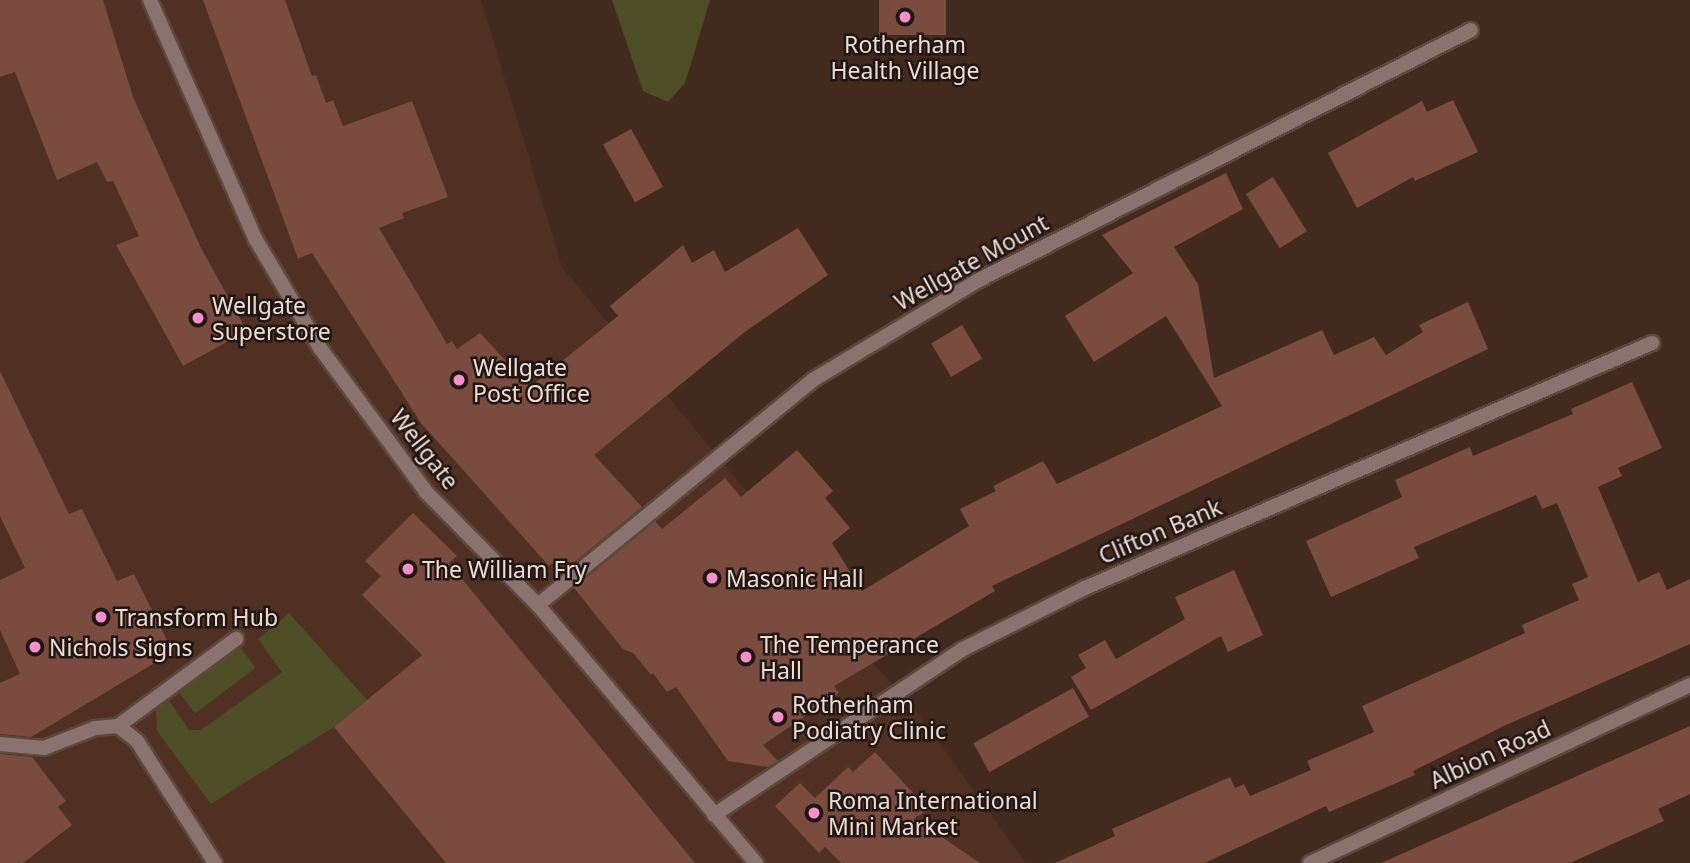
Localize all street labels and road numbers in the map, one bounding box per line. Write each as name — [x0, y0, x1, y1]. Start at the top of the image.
street label: Wellgate Mount — [889, 208, 1053, 316]
street label: Wellgate — [385, 403, 465, 495]
street label: Clifton Bank — [1094, 493, 1226, 569]
street label: Albion Road — [1425, 714, 1555, 794]

